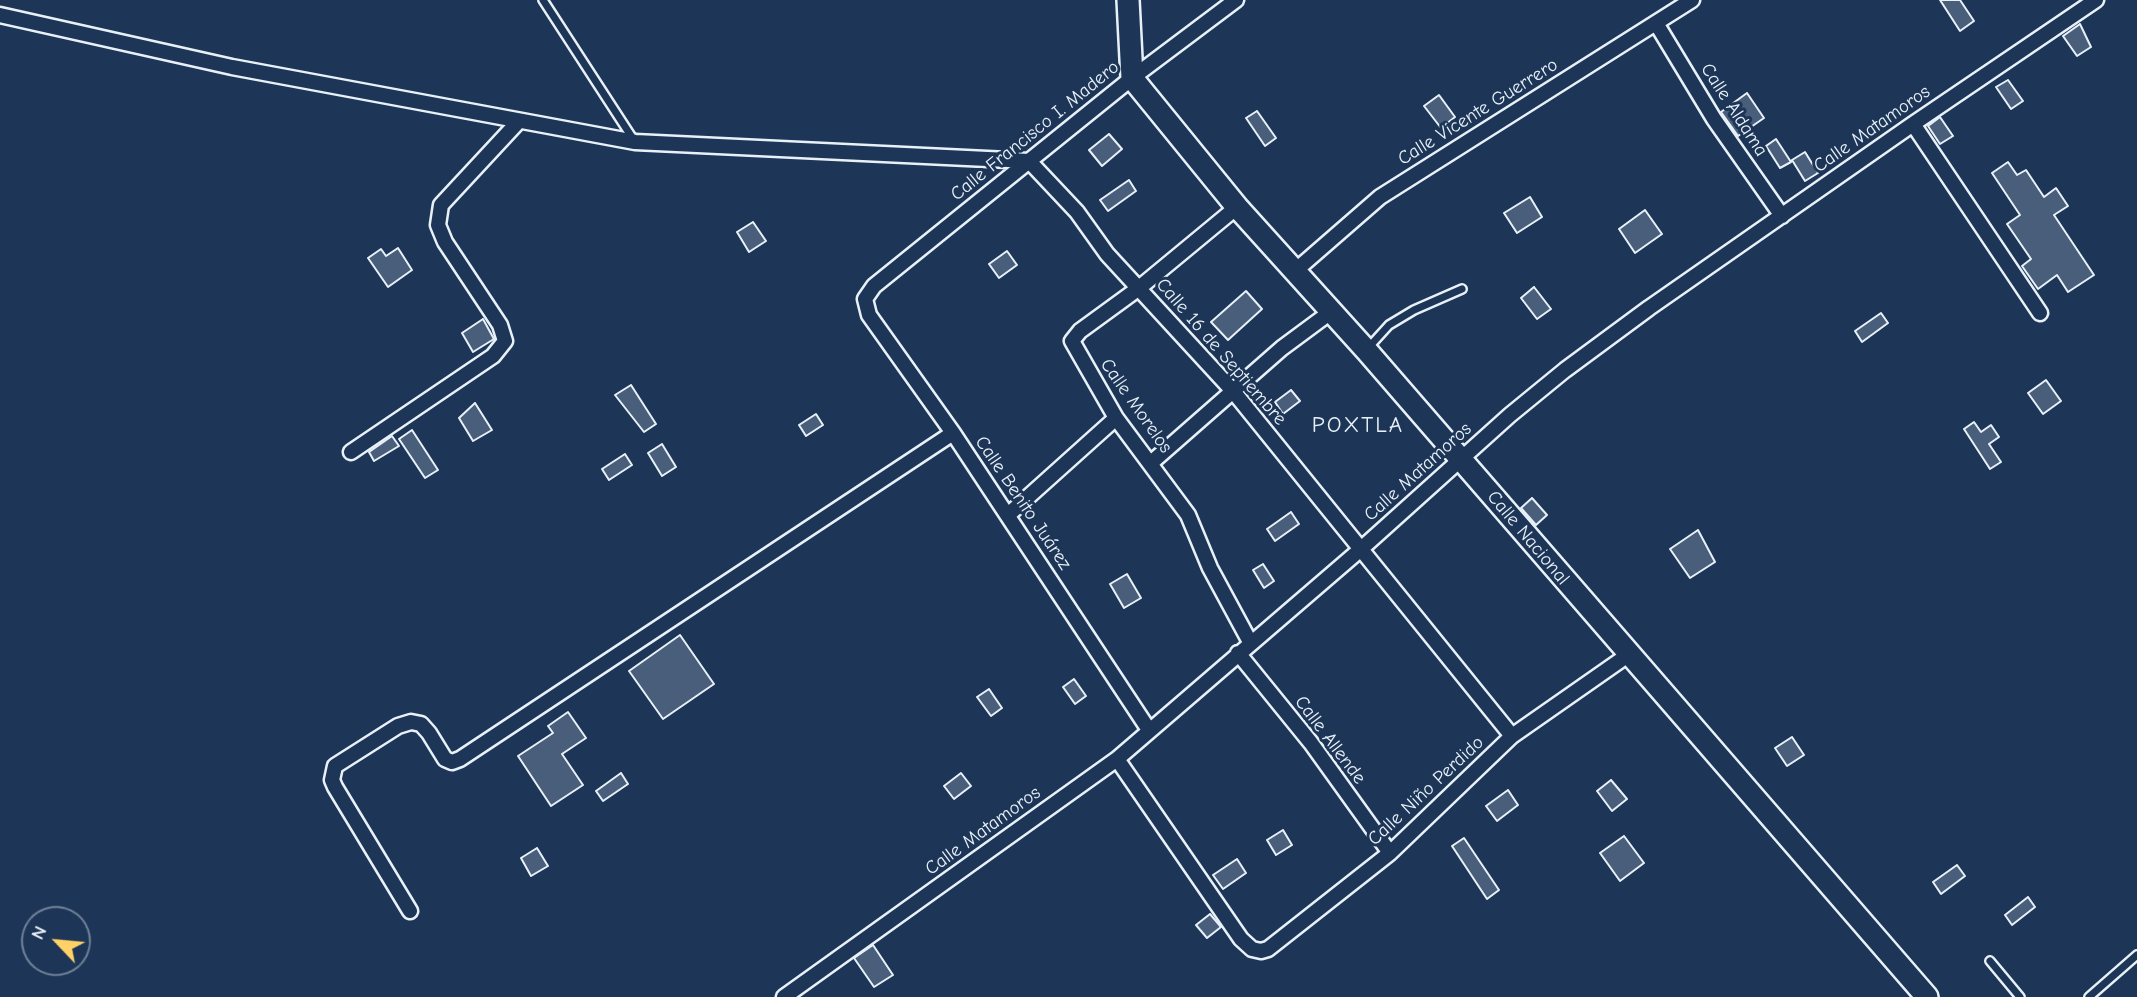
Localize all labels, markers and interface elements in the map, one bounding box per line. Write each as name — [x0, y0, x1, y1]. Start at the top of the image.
street label: Calle Vicente Guerrero — [1394, 53, 1562, 171]
street label: Calle Francisco I. Madero — [946, 56, 1124, 206]
street label: Calle Aldama — [1696, 59, 1772, 161]
street label: Calle Matamoros — [1809, 80, 1935, 178]
street label: Calle 16 de Septiembre — [1151, 274, 1291, 430]
street label: Calle Morelos — [1095, 354, 1177, 458]
district label: POXTLA — [1313, 411, 1403, 439]
street label: Calle Matamoros — [1360, 418, 1476, 526]
street label: Calle Benito Juárez — [970, 432, 1076, 574]
street label: Calle Nacional — [1482, 486, 1574, 590]
street label: Calle Allende — [1289, 691, 1371, 789]
street label: Calle Niño Perdido — [1363, 731, 1489, 851]
street label: Calle Matamoros — [921, 782, 1045, 880]
north arrow — [21, 906, 91, 976]
text: N — [26, 922, 52, 943]

